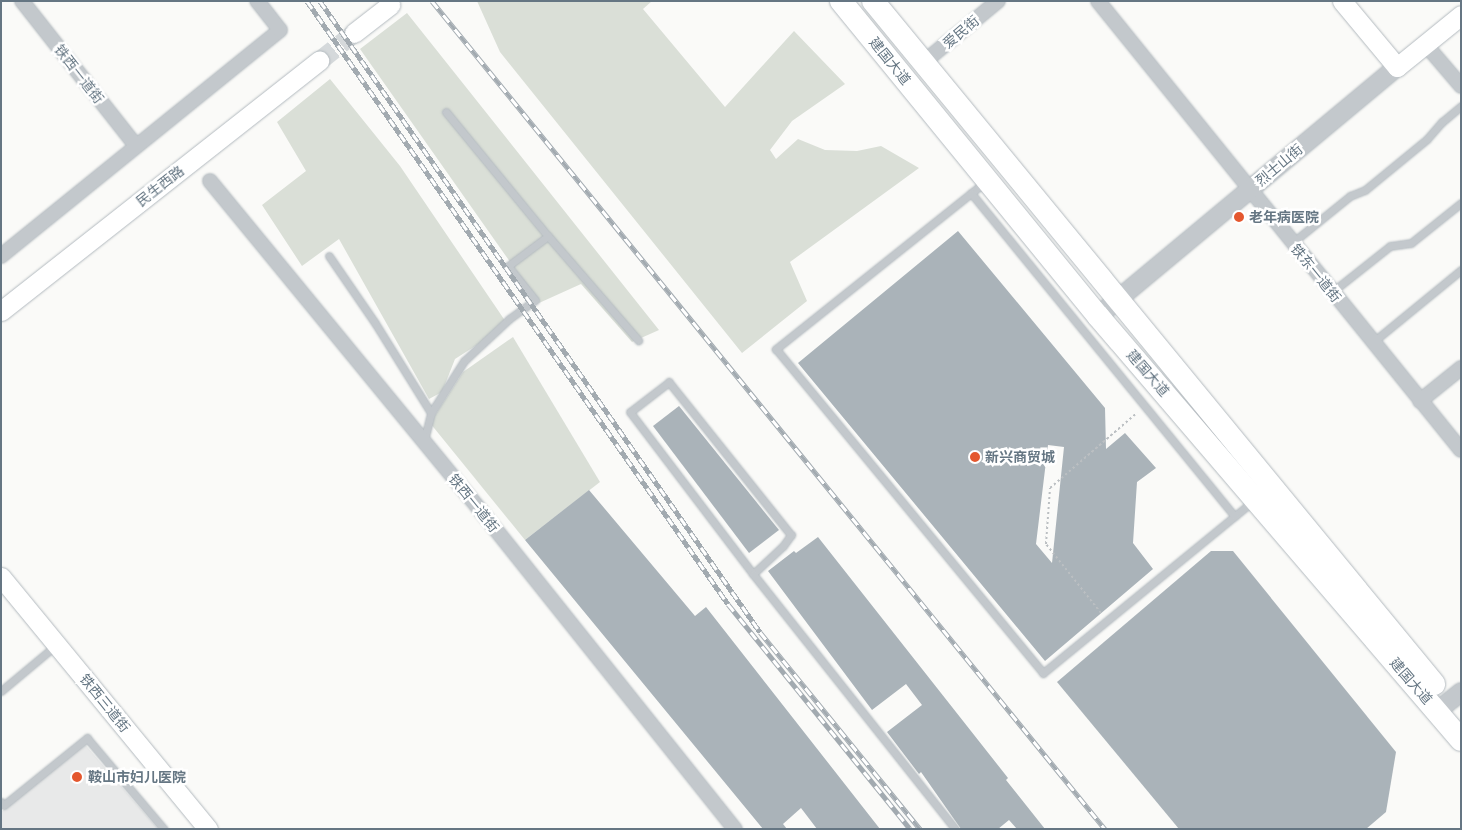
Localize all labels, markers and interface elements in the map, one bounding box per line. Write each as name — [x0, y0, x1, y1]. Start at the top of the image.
street label: 爱民街 — [940, 12, 982, 52]
street label: 建国大道 — [866, 34, 914, 88]
street label: 铁西一道街 — [51, 41, 107, 107]
street label: 烈士山街 — [1252, 141, 1306, 189]
street label: 民生西路 — [133, 162, 187, 210]
place label: 老年病医院 — [1249, 209, 1319, 225]
marker: 老年病医院 — [1233, 211, 1245, 223]
street label: 铁东一道街 — [1287, 241, 1345, 305]
street label: 建国大道 — [1123, 346, 1173, 400]
place label: 新兴商贸城 — [985, 449, 1055, 465]
marker: 新兴商贸城 — [969, 451, 981, 463]
street label: 铁西一道街 — [445, 471, 503, 535]
street label: 建国大道 — [1386, 654, 1436, 708]
street label: 铁西三道街 — [76, 671, 134, 735]
place label: 鞍山市妇儿医院 — [88, 769, 186, 785]
marker: 鞍山市妇儿医院 — [70, 770, 84, 784]

